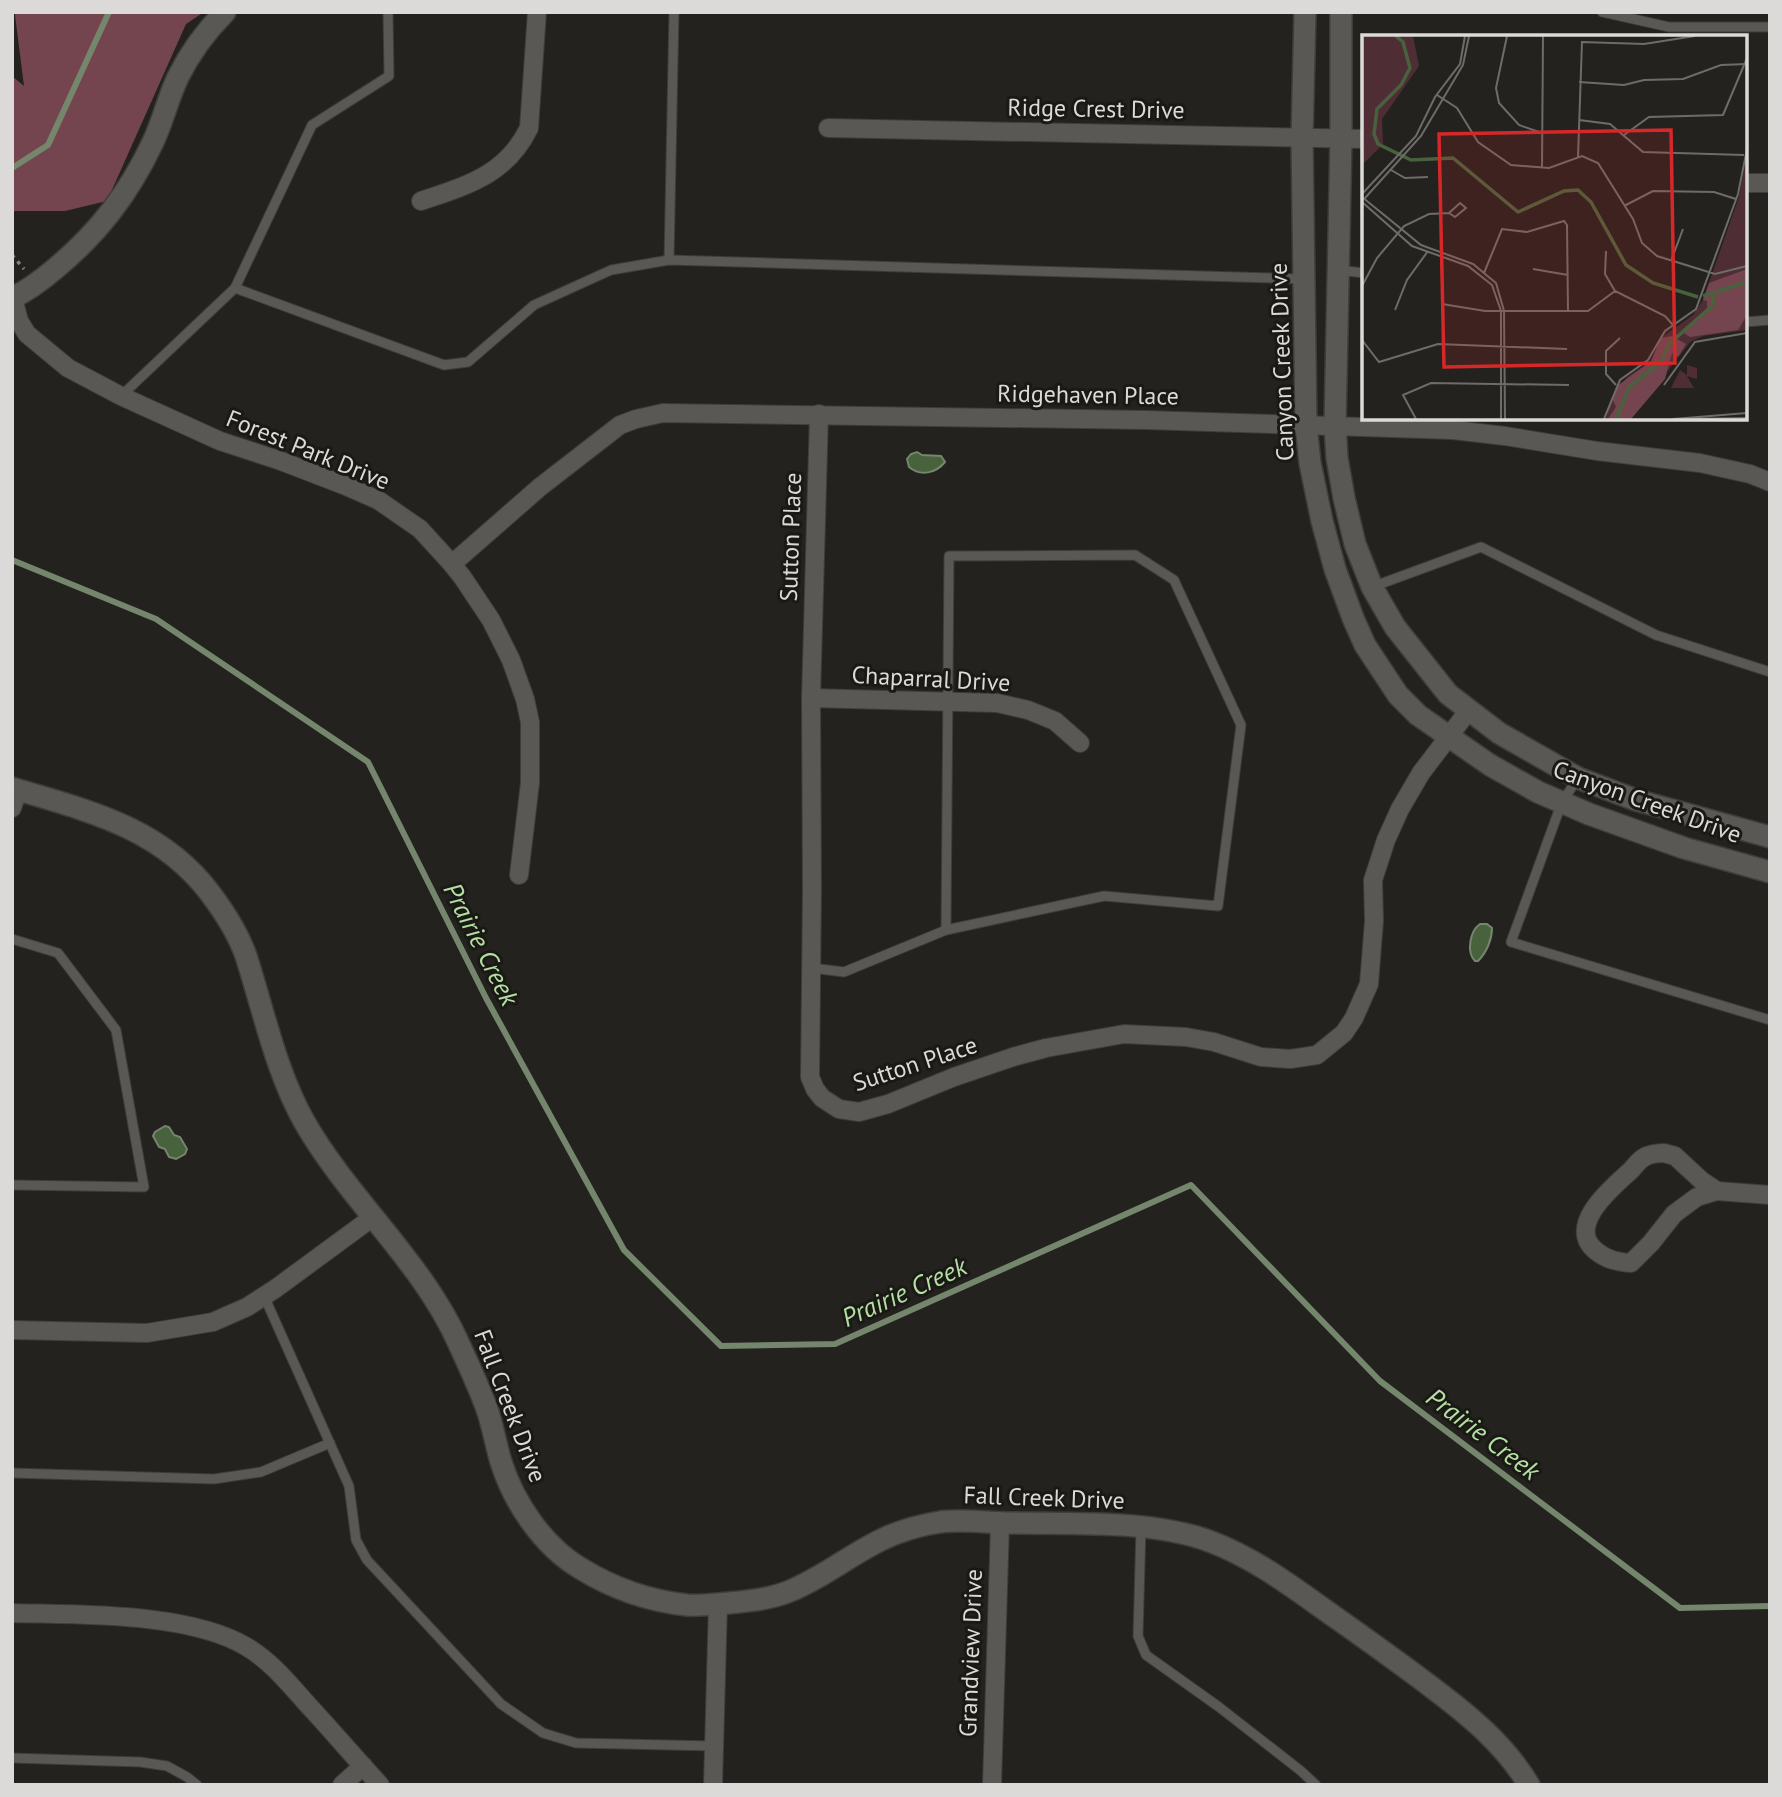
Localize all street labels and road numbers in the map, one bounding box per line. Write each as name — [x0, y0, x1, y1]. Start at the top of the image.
street label: Ridge Crest Drive — [1007, 91, 1185, 126]
street label: Canyon Creek Drive — [1263, 262, 1300, 462]
street label: Ridgehaven Place — [997, 377, 1179, 412]
street label: Forest Park Drive — [222, 403, 395, 496]
street label: Sutton Place — [773, 472, 808, 602]
street label: Chaparral Drive — [851, 659, 1011, 698]
street label: Canyon Creek Drive — [1549, 753, 1746, 850]
street label: Sutton Place — [849, 1029, 981, 1098]
street label: Fall Creek Drive — [467, 1325, 554, 1487]
street label: Fall Creek Drive — [963, 1479, 1125, 1516]
street label: Grandview Drive — [952, 1569, 989, 1737]

